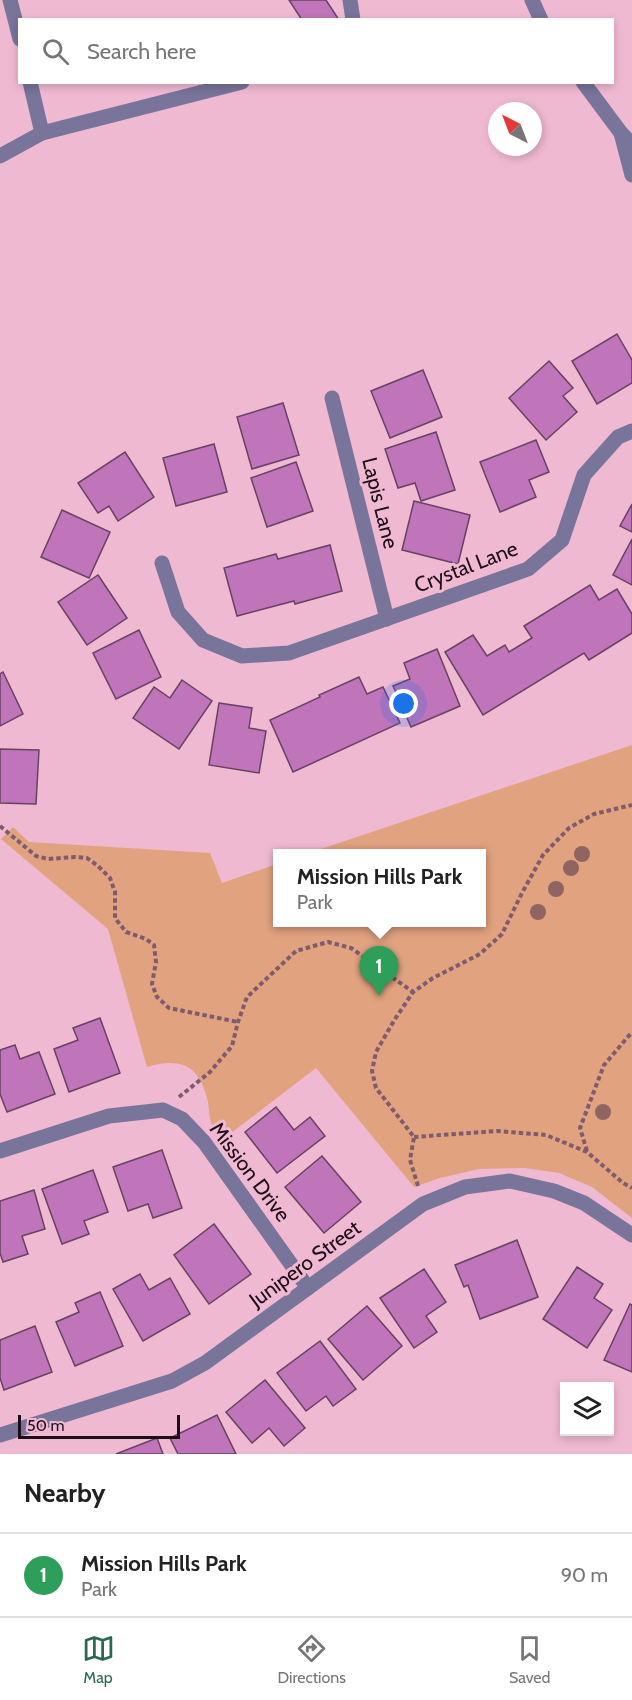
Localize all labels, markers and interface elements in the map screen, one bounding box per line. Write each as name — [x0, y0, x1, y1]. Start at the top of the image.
search box — [18, 18, 614, 84]
icon: search — [39, 35, 72, 68]
text: Search here — [87, 38, 196, 65]
north arrow — [488, 102, 542, 156]
street label: Lapis Lane — [357, 455, 404, 551]
street label: Crystal Lane — [411, 535, 521, 598]
your location — [389, 689, 418, 718]
popup — [273, 849, 486, 927]
text: Mission Hills Park — [297, 863, 462, 890]
text: Park — [297, 890, 333, 914]
pin: 1 — [360, 946, 398, 996]
street label: Mission Drive — [205, 1117, 296, 1227]
street label: Junipero Street — [243, 1215, 365, 1313]
map controls — [560, 1382, 614, 1436]
button: layers — [560, 1382, 614, 1436]
scale bar — [18, 1412, 180, 1440]
text: 50 m — [27, 1416, 64, 1435]
text: Nearby — [24, 1477, 105, 1509]
text: Mission Hills Park — [81, 1550, 247, 1577]
text: 1 — [40, 1563, 47, 1587]
text: 90 m — [561, 1563, 608, 1587]
text: Park — [81, 1577, 117, 1601]
tab: Map — [82, 1632, 115, 1687]
tab: Directions — [278, 1632, 346, 1687]
tab: Saved — [509, 1632, 550, 1687]

